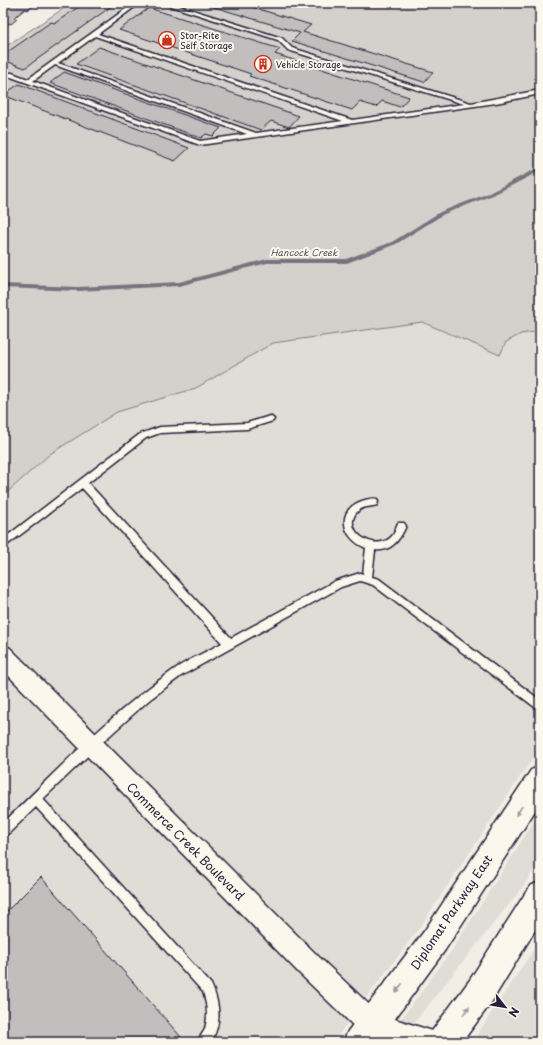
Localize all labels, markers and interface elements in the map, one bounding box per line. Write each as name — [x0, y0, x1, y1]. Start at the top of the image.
place label: Stor-Rite Self Storage — [180, 28, 233, 52]
shop icon: Stor-Rite Self Storage — [157, 30, 177, 50]
building icon: Vehicle Storage — [253, 54, 273, 74]
place label: Vehicle Storage — [276, 57, 341, 71]
water label: Hancock Creek — [270, 245, 338, 259]
street label: Commerce Creek Boulevard — [123, 778, 250, 905]
one-way arrow — [515, 805, 522, 817]
street label: Diplomat Parkway East — [406, 851, 496, 973]
one-way arrow — [394, 983, 403, 994]
north arrow — [485, 987, 525, 1027]
text: N — [504, 1004, 524, 1021]
one-way arrow — [462, 1005, 471, 1016]

